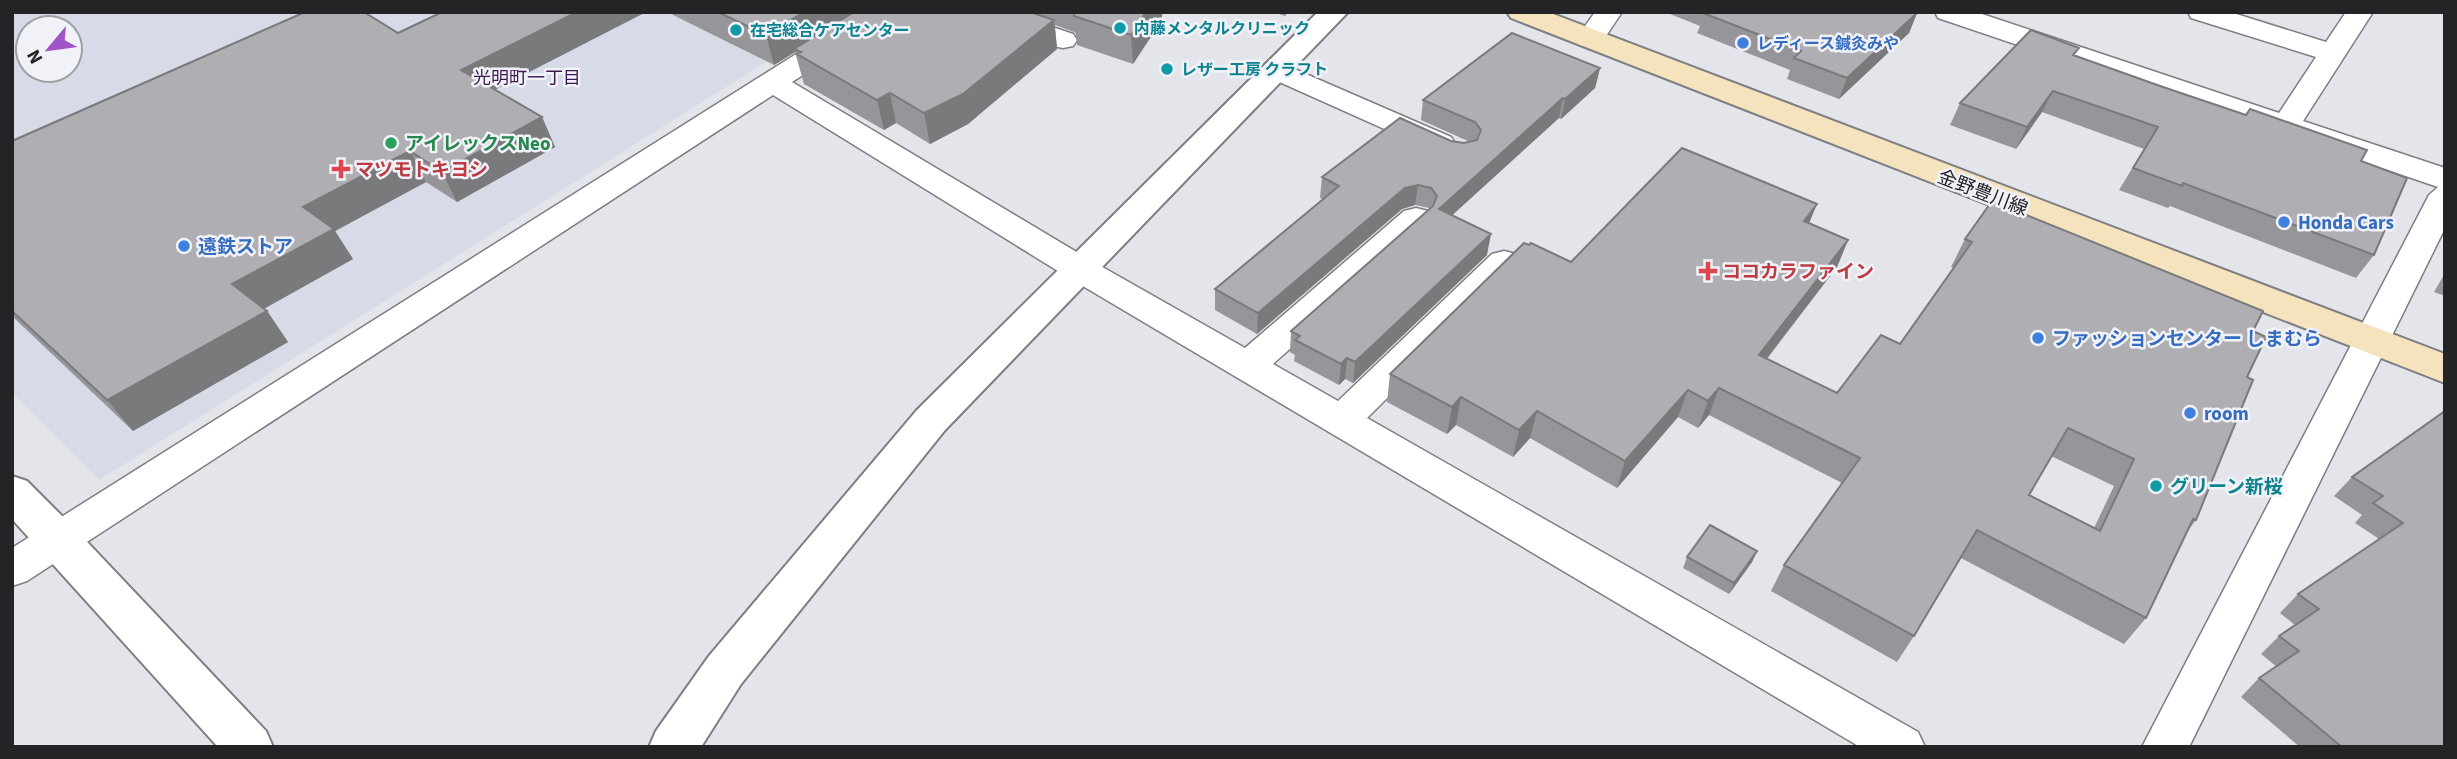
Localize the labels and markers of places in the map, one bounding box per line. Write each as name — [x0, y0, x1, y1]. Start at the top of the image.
place label: 内藤メンタルクリニック — [1134, 18, 1310, 40]
place label: 在宅総合ケアセンター — [750, 20, 910, 42]
marker: 内藤メンタルクリニック — [1112, 20, 1128, 36]
marker: 在宅総合ケアセンター — [728, 22, 744, 38]
place label: レディース鍼灸みや — [1757, 33, 1899, 55]
marker: レディース鍼灸みや — [1735, 35, 1751, 51]
place label: レザー工房 クラフト — [1181, 59, 1328, 81]
marker: レザー工房 クラフト — [1159, 61, 1175, 77]
place label: アイレックスNeo — [405, 131, 551, 158]
marker: アイレックスNeo — [383, 135, 399, 151]
place label: マツモトキヨシ — [355, 157, 488, 184]
marker: マツモトキヨシ — [333, 161, 349, 177]
place label: Honda Cars — [2298, 210, 2394, 237]
marker: Honda Cars — [2276, 214, 2292, 230]
place label: 遠鉄ストア — [198, 234, 293, 261]
marker: 遠鉄ストア — [176, 238, 192, 254]
place label: ココカラファイン — [1722, 259, 1874, 286]
marker: ココカラファイン — [1700, 263, 1716, 279]
place label: ファッションセンター しまむら — [2052, 326, 2322, 353]
marker: ファッションセンター しまむら — [2030, 330, 2046, 346]
place label: room — [2204, 401, 2249, 428]
marker: room — [2182, 405, 2198, 421]
place label: グリーン新桜 — [2170, 474, 2283, 501]
marker: グリーン新桜 — [2148, 478, 2164, 494]

